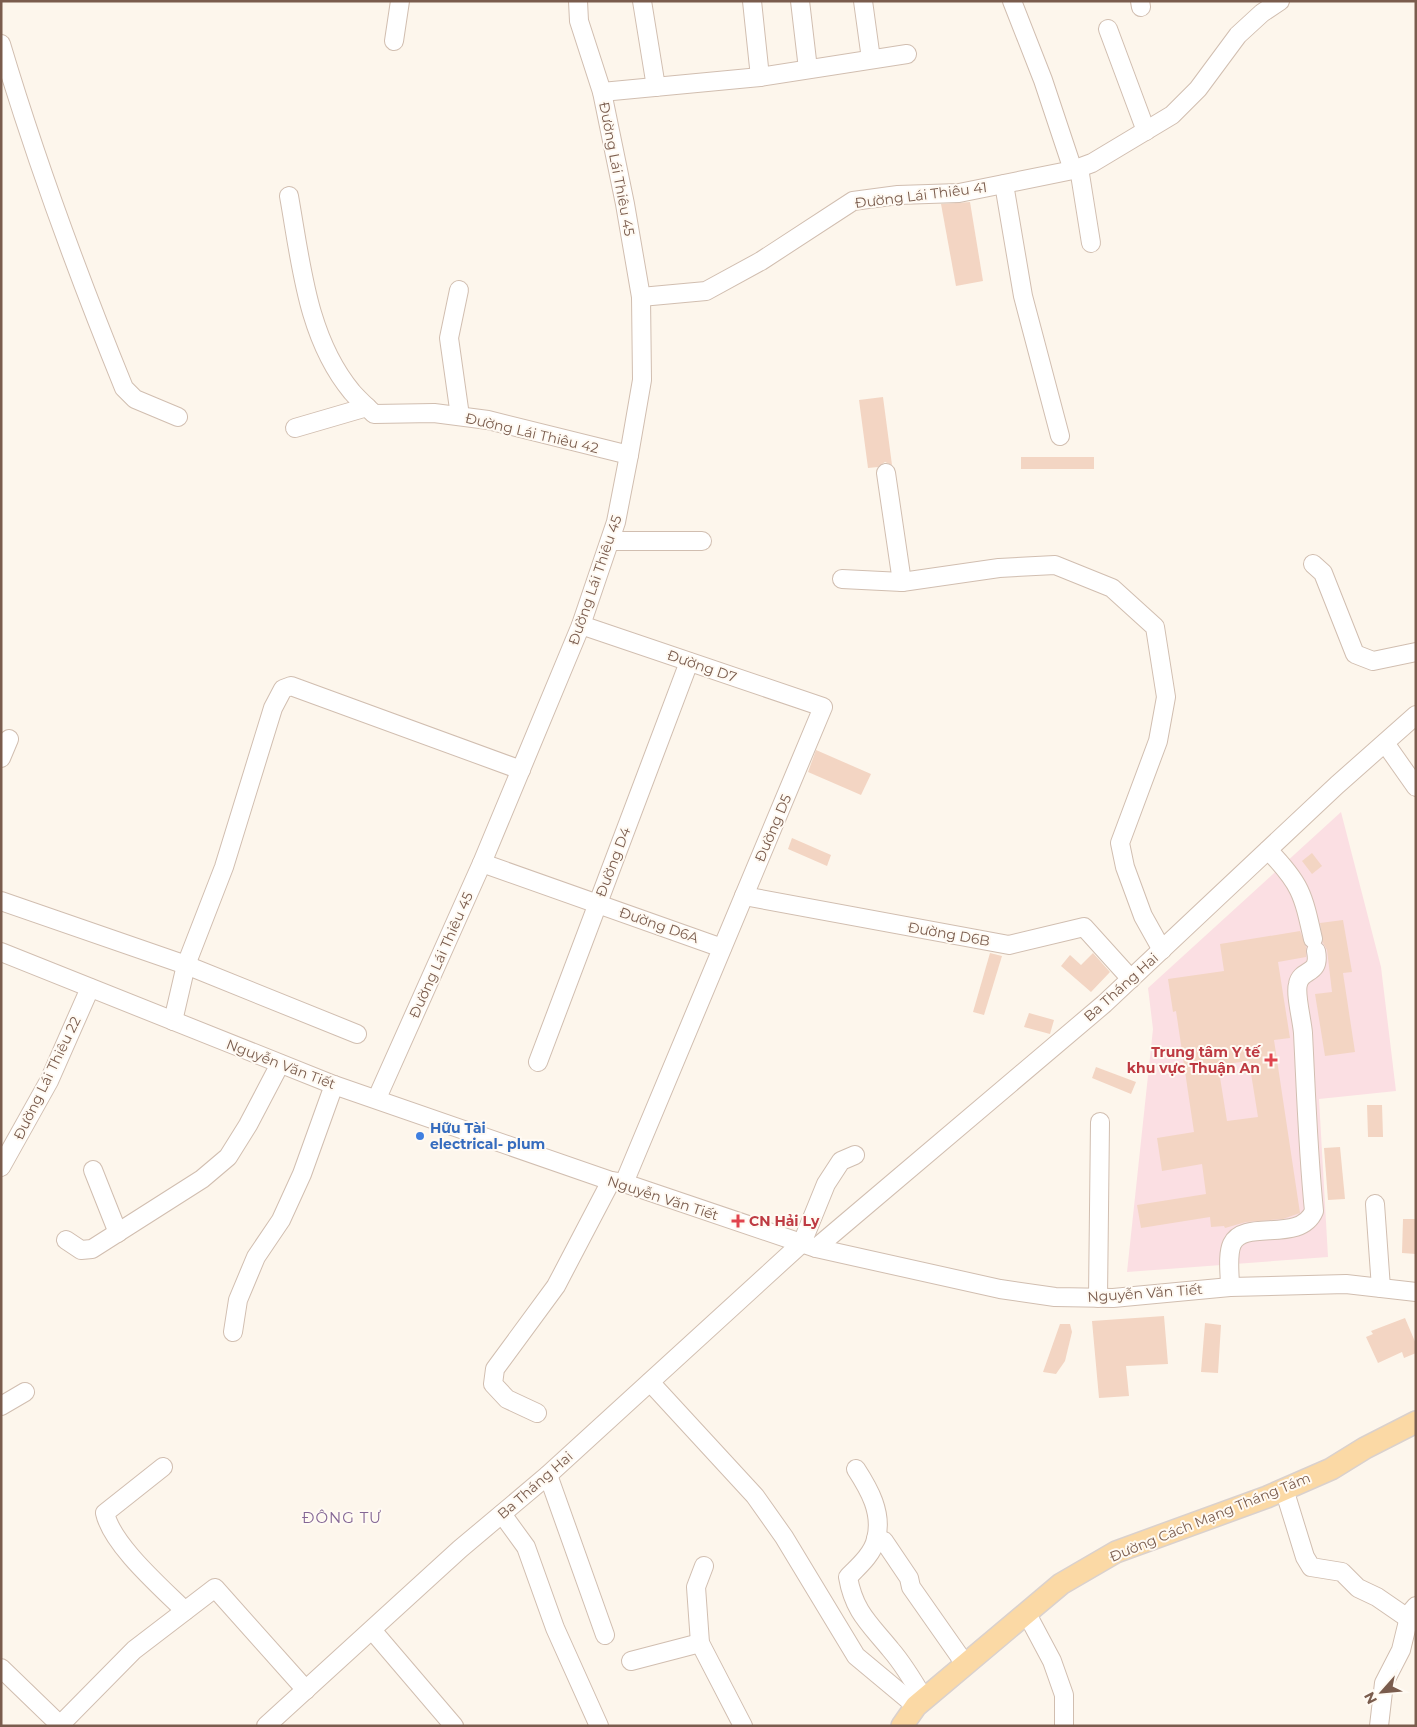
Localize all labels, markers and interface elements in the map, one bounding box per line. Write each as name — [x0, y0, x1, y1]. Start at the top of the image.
street label: Đường Lái Thiêu 45 — [595, 100, 639, 238]
street label: Đường Lái Thiêu 41 — [854, 178, 988, 212]
street label: Đường Lái Thiêu 42 — [464, 409, 600, 457]
street label: Đường Lái Thiêu 45 — [564, 513, 626, 647]
street label: Đường D7 — [665, 646, 739, 686]
street label: Đường D5 — [751, 791, 795, 865]
street label: Đường D4 — [591, 824, 635, 899]
street label: Đường Lái Thiêu 45 — [405, 889, 477, 1021]
street label: Đường D6A — [617, 903, 702, 947]
street label: Đường D6B — [907, 918, 991, 950]
street label: Ba Tháng Hai — [1080, 949, 1162, 1025]
street label: Đường Lái Thiêu 22 — [9, 1013, 85, 1143]
street label: Nguyễn Văn Tiết — [224, 1035, 338, 1093]
place label: Trung tâm Y tế khu vực Thuận An — [1127, 1043, 1261, 1077]
marker: Trung tâm Y tế khu vực Thuận An — [1264, 1053, 1278, 1067]
place label: Hữu Tài electrical- plum — [430, 1119, 545, 1153]
marker: Hữu Tài electrical- plum — [414, 1130, 426, 1142]
street label: Nguyễn Văn Tiết — [605, 1172, 721, 1225]
place label: CN Hải Ly — [749, 1212, 820, 1230]
marker: CN Hải Ly — [731, 1214, 745, 1228]
street label: Nguyễn Văn Tiết — [1087, 1280, 1204, 1306]
street label: Ba Tháng Hai — [493, 1447, 577, 1523]
street label: Đường Cách Mạng Tháng Tám — [1107, 1468, 1313, 1566]
district label: ĐÔNG TƯ — [302, 1508, 382, 1527]
north arrow — [1357, 1667, 1407, 1717]
text: N — [1360, 1689, 1381, 1707]

